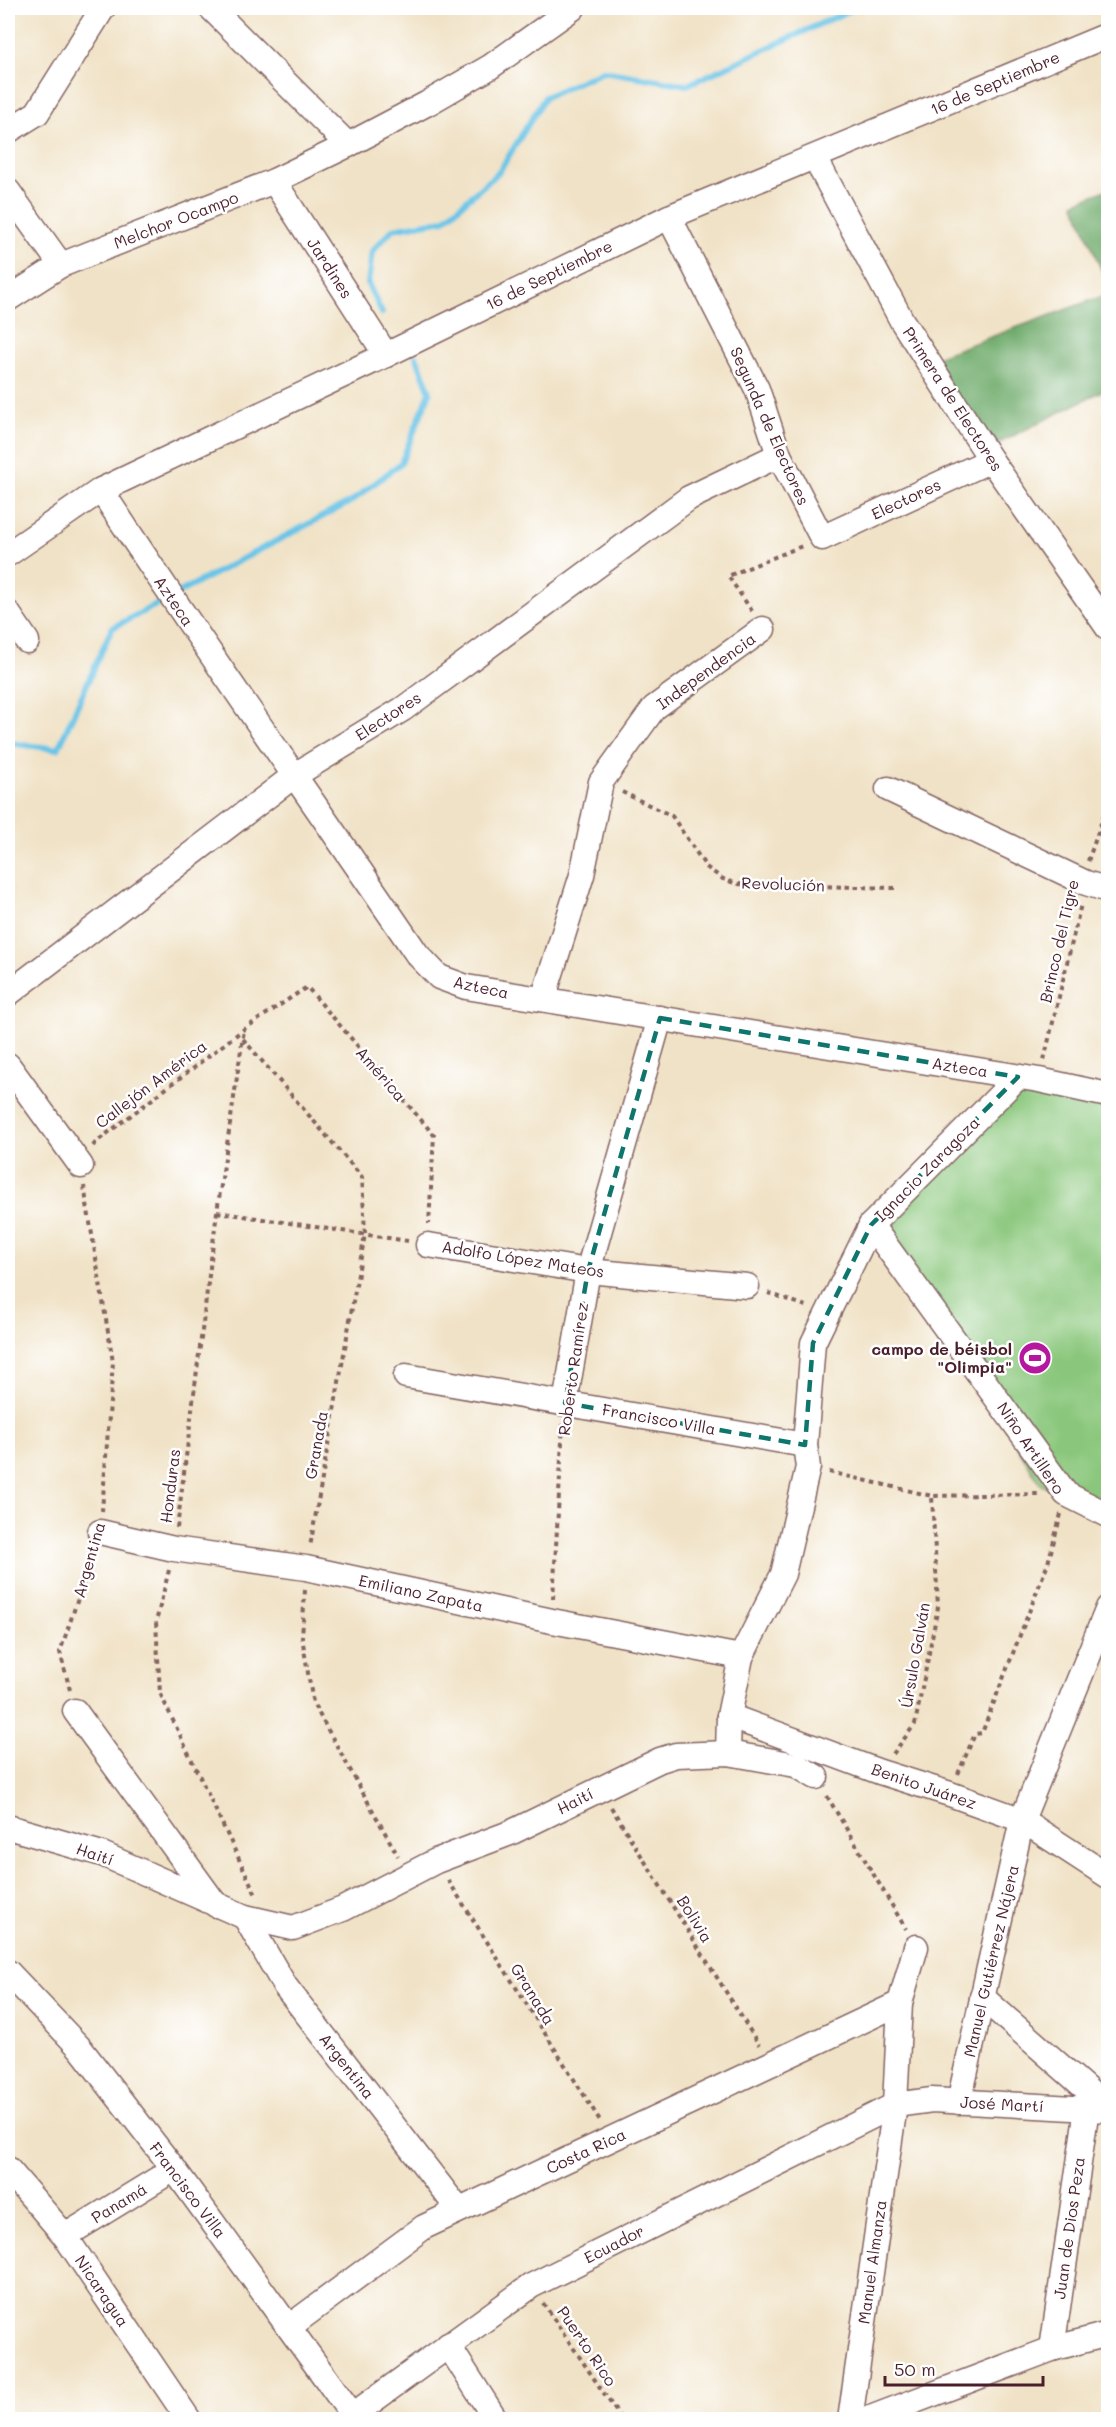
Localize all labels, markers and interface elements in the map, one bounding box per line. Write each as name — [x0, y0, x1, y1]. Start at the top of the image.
street label: 16 de Septiembre — [927, 46, 1063, 119]
street label: Melchor Ocampo — [110, 186, 241, 253]
street label: Jardines — [303, 233, 358, 302]
street label: 16 de Septiembre — [482, 235, 616, 314]
street label: Primera de Electores — [899, 322, 1008, 475]
street label: Segunda de Electores — [726, 343, 815, 508]
street label: Electores — [867, 473, 944, 524]
street label: Azteca — [150, 572, 199, 630]
street label: Independencia — [652, 627, 760, 714]
street label: Electores — [351, 686, 425, 745]
street label: Revolución — [741, 872, 825, 895]
street label: Brinco del Tigre — [1034, 877, 1083, 1005]
street label: Azteca — [451, 970, 511, 1003]
street label: Callejón América — [91, 1035, 211, 1132]
street label: América — [352, 1042, 411, 1105]
street label: Azteca — [931, 1052, 990, 1081]
street label: Ignacio Zaragoza — [870, 1112, 984, 1226]
street label: Adolfo López Mateos — [440, 1235, 606, 1282]
street label: Roberto Ramírez — [553, 1301, 592, 1437]
place label: campo de béisbol "Olimpia" — [872, 1338, 1012, 1377]
sports icon: campo de béisbol "Olimpia" — [1017, 1340, 1053, 1376]
street label: Francisco Villa — [601, 1398, 718, 1439]
street label: Niño Artillero — [993, 1398, 1070, 1498]
street label: Granada — [299, 1409, 332, 1481]
street label: Honduras — [155, 1448, 184, 1524]
street label: Argentina — [68, 1519, 109, 1600]
street label: Emiliano Zapata — [357, 1569, 485, 1616]
street label: Úrsulo Galván — [895, 1601, 934, 1709]
street label: Benito Juárez — [869, 1758, 979, 1813]
street label: Haití — [553, 1782, 597, 1819]
street label: Haití — [74, 1837, 117, 1870]
street label: Manuel Gutiérrez Nájera — [958, 1863, 1023, 2059]
street label: Bolivia — [673, 1891, 718, 1946]
street label: Granada — [506, 1959, 561, 2028]
street label: Argentina — [315, 2029, 380, 2103]
street label: José Martí — [960, 2091, 1044, 2116]
street label: Costa Rica — [543, 2123, 629, 2178]
street label: Francisco Villa — [145, 2137, 231, 2242]
street label: Juan de Dios Peza — [1048, 2155, 1089, 2300]
street label: Panamá — [87, 2178, 150, 2227]
street label: Manuel Almanza — [852, 2199, 891, 2325]
street label: Ecuador — [580, 2219, 647, 2268]
street label: Nicaragua — [71, 2251, 134, 2331]
street label: Puerto Rico — [553, 2302, 622, 2390]
scale bar — [885, 2349, 1042, 2387]
text: 50 m — [894, 2357, 936, 2381]

